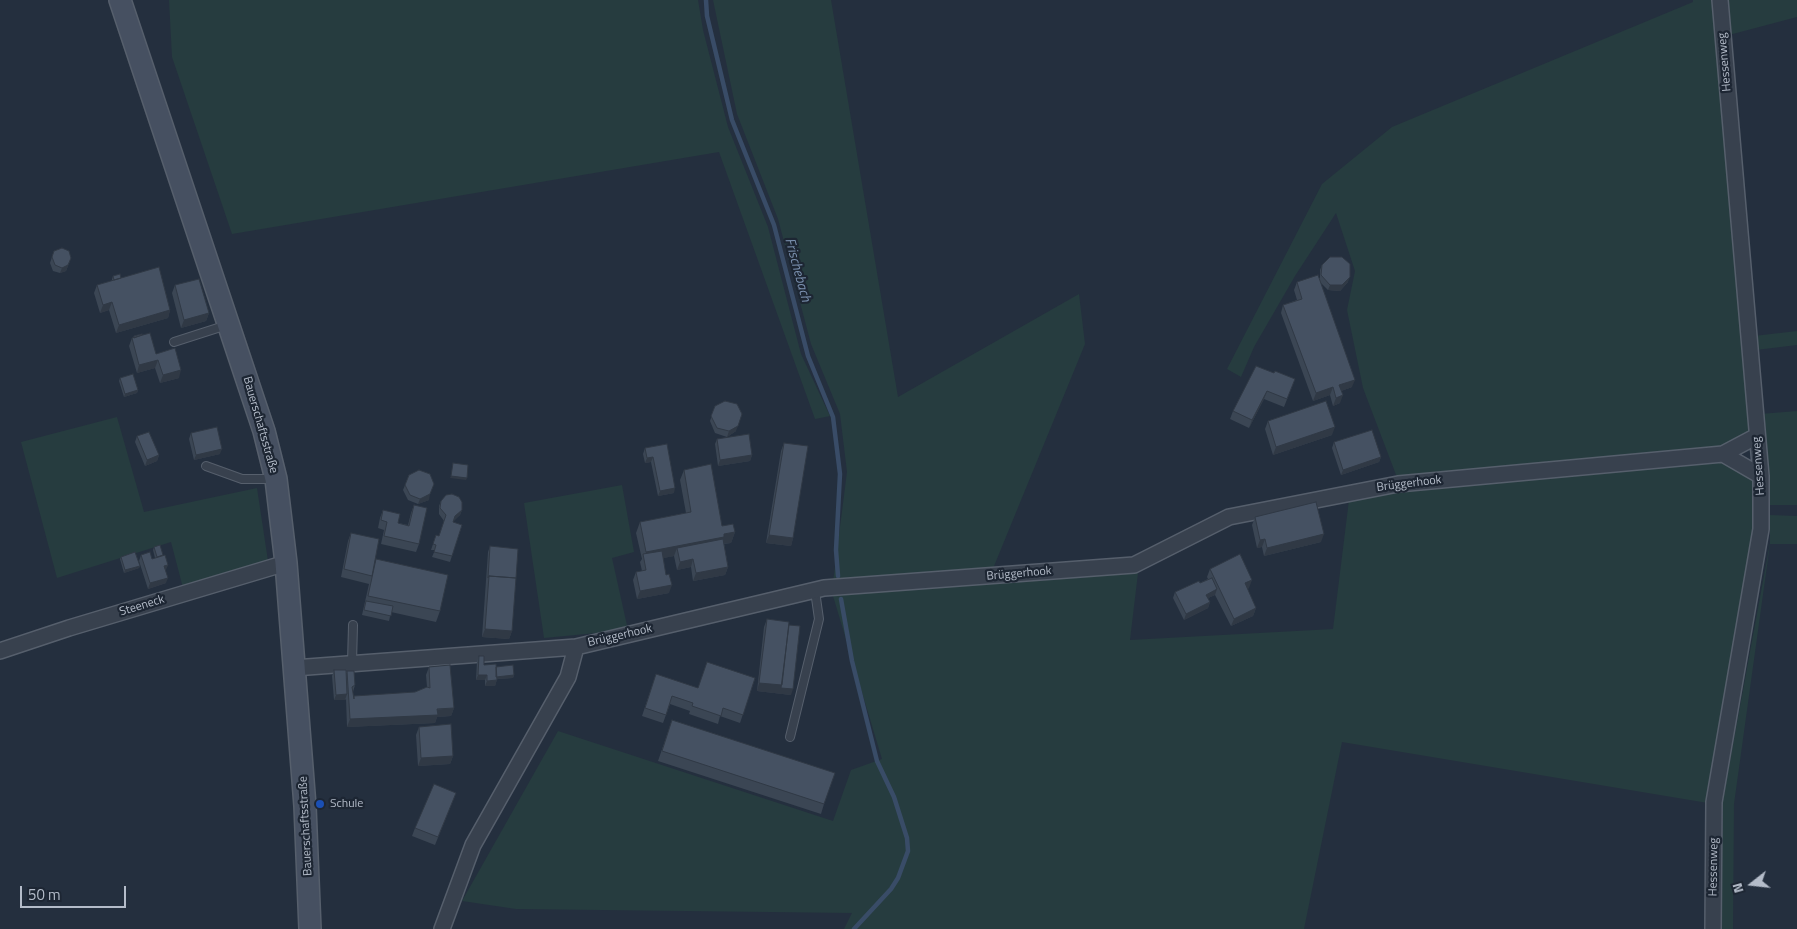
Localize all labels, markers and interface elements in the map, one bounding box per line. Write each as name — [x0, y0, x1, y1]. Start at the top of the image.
street label: Hessenweg — [1715, 32, 1735, 92]
water label: Frischebach — [780, 236, 814, 304]
street label: Bauerschaftsstraße — [239, 375, 281, 475]
street label: Hessenweg — [1750, 436, 1768, 496]
street label: Brüggerhook — [1376, 473, 1442, 495]
street label: Brüggerhook — [986, 564, 1052, 584]
street label: Steeneck — [118, 592, 166, 620]
street label: Brüggerhook — [587, 622, 653, 650]
street label: Bauerschaftsstraße — [296, 776, 316, 876]
place label: Schule — [330, 797, 363, 811]
marker: Schule — [314, 798, 326, 810]
street label: Hessenweg — [1706, 837, 1722, 897]
north arrow — [1727, 859, 1777, 909]
scale bar — [22, 876, 129, 908]
text: N — [1726, 881, 1749, 896]
text: 50 m — [28, 883, 61, 906]

